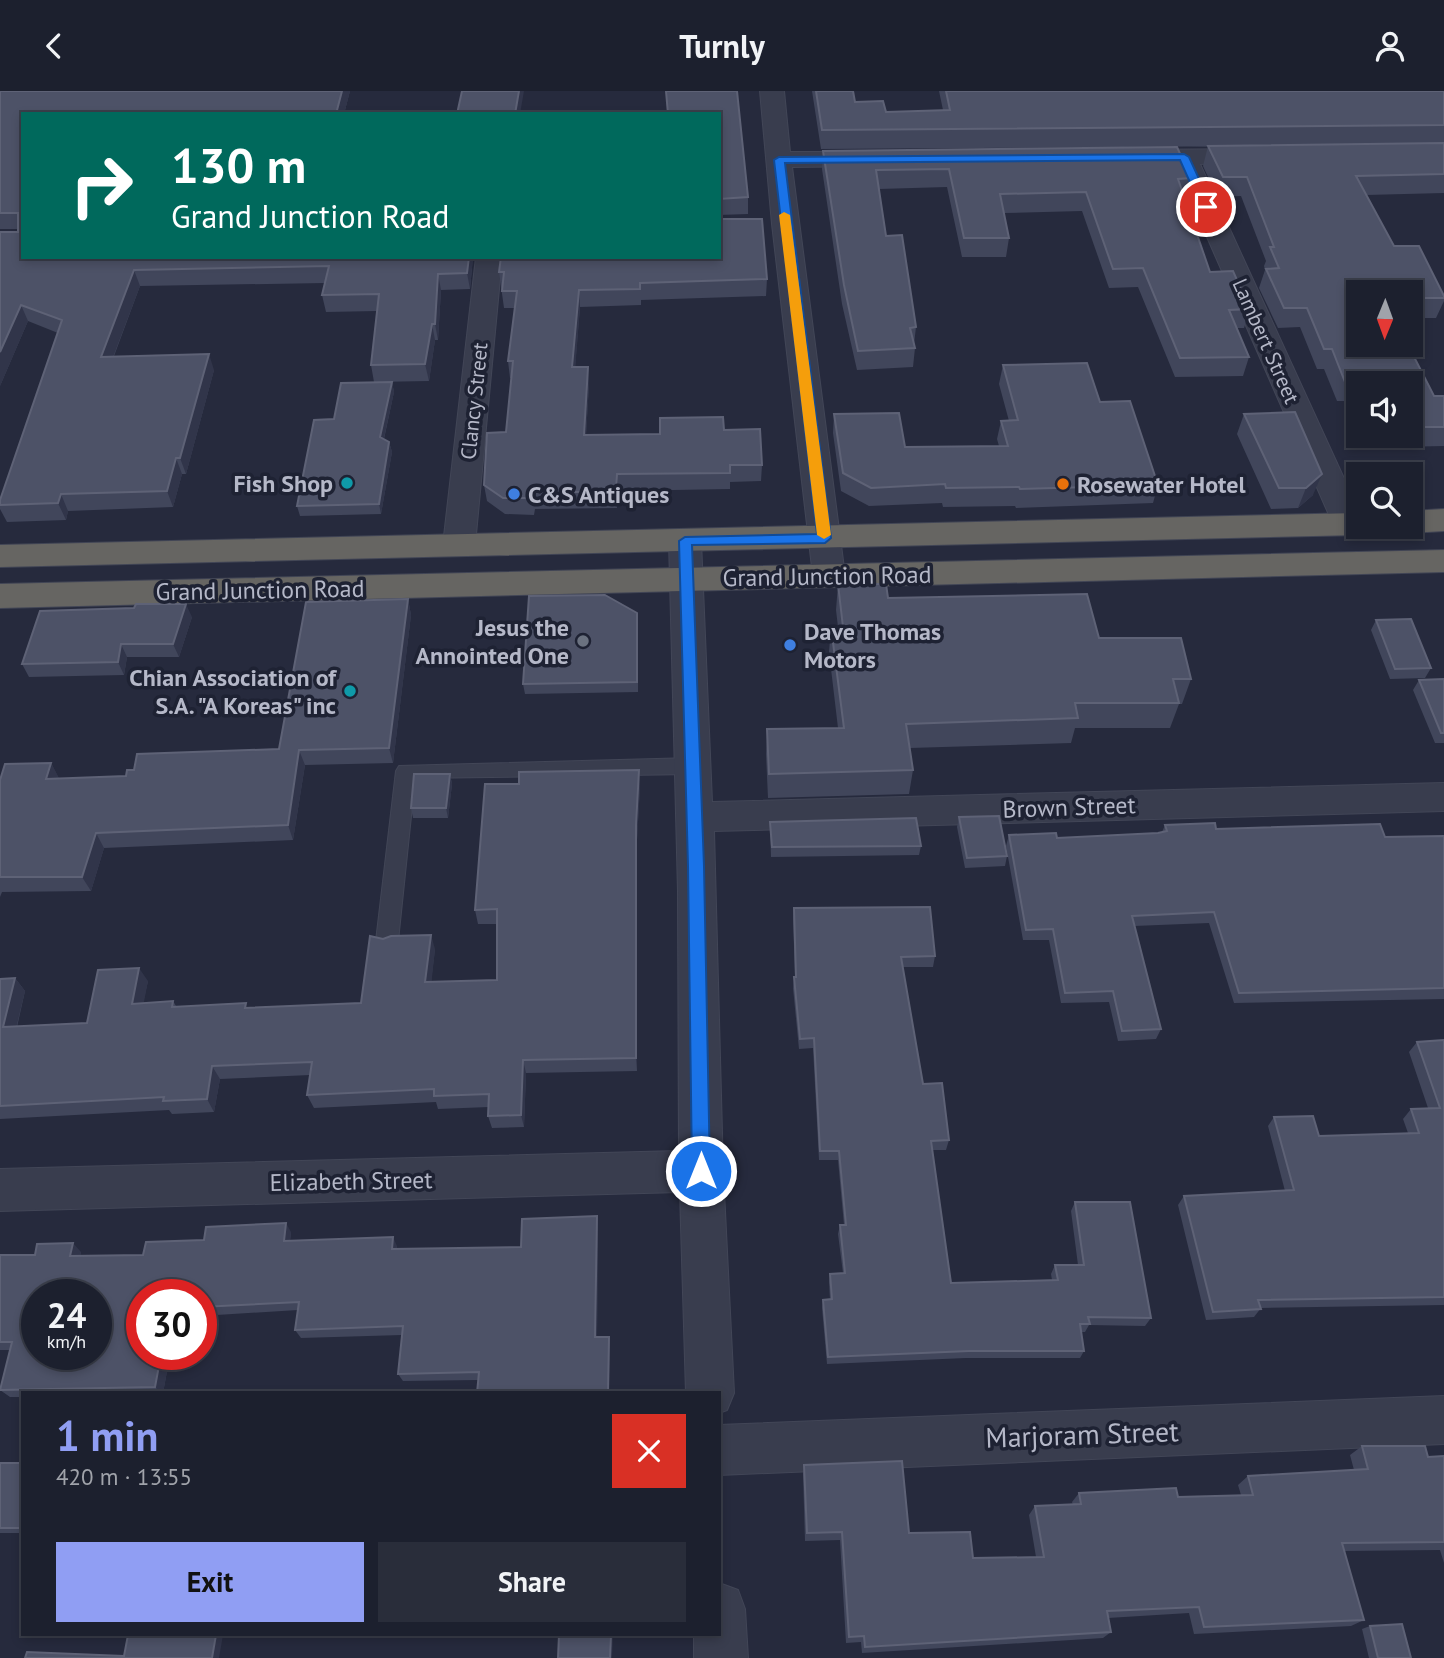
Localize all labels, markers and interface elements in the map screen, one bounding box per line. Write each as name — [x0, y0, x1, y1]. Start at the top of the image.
text: Turnly — [679, 25, 765, 67]
icon: back — [35, 27, 73, 65]
icon: person — [1371, 27, 1409, 65]
text: 130 m — [171, 133, 306, 197]
icon: right — [56, 140, 147, 231]
pin — [1176, 177, 1236, 237]
icon: arrive — [1187, 188, 1225, 226]
text: Grand Junction Road — [171, 195, 449, 237]
street label: Lambert Street — [1226, 274, 1306, 408]
north arrow — [1346, 280, 1423, 357]
map controls — [1346, 280, 1423, 539]
street label: Clancy Street — [454, 341, 494, 461]
button: sound — [1346, 371, 1423, 448]
button: search — [1346, 462, 1423, 539]
place label: Fish Shop — [233, 468, 333, 499]
place label: Rosewater Hotel — [1077, 469, 1246, 500]
marker: Fish Shop — [339, 475, 355, 491]
marker: Rosewater Hotel — [1055, 476, 1071, 492]
place label: C&S Antiques — [528, 479, 669, 510]
marker: C&S Antiques — [506, 486, 522, 502]
street label: Grand Junction Road — [722, 559, 932, 593]
street label: Grand Junction Road — [155, 573, 365, 607]
place label: Jesus the Annointed One — [415, 612, 569, 671]
place label: Dave Thomas Motors — [804, 616, 941, 675]
marker: Jesus the Annointed One — [575, 633, 591, 649]
marker: Dave Thomas Motors — [782, 637, 798, 653]
place label: Chian Association of S.A. "A Koreas" inc — [129, 662, 337, 721]
marker: Chian Association of S.A. "A Koreas" inc — [342, 683, 358, 699]
street label: Brown Street — [1002, 789, 1136, 825]
position arrow — [664, 1134, 738, 1208]
street label: Elizabeth Street — [269, 1164, 433, 1198]
speed limit sign: 30 — [126, 1279, 217, 1370]
text: 24 — [47, 1292, 86, 1338]
text: km/h — [47, 1330, 86, 1353]
text: 1 min — [56, 1408, 158, 1463]
street label: Marjoram Street — [985, 1412, 1180, 1456]
button: close — [612, 1414, 686, 1488]
text: 420 m · 13:55 — [56, 1462, 192, 1491]
button: Exit — [56, 1542, 364, 1622]
button: Share — [378, 1542, 686, 1622]

